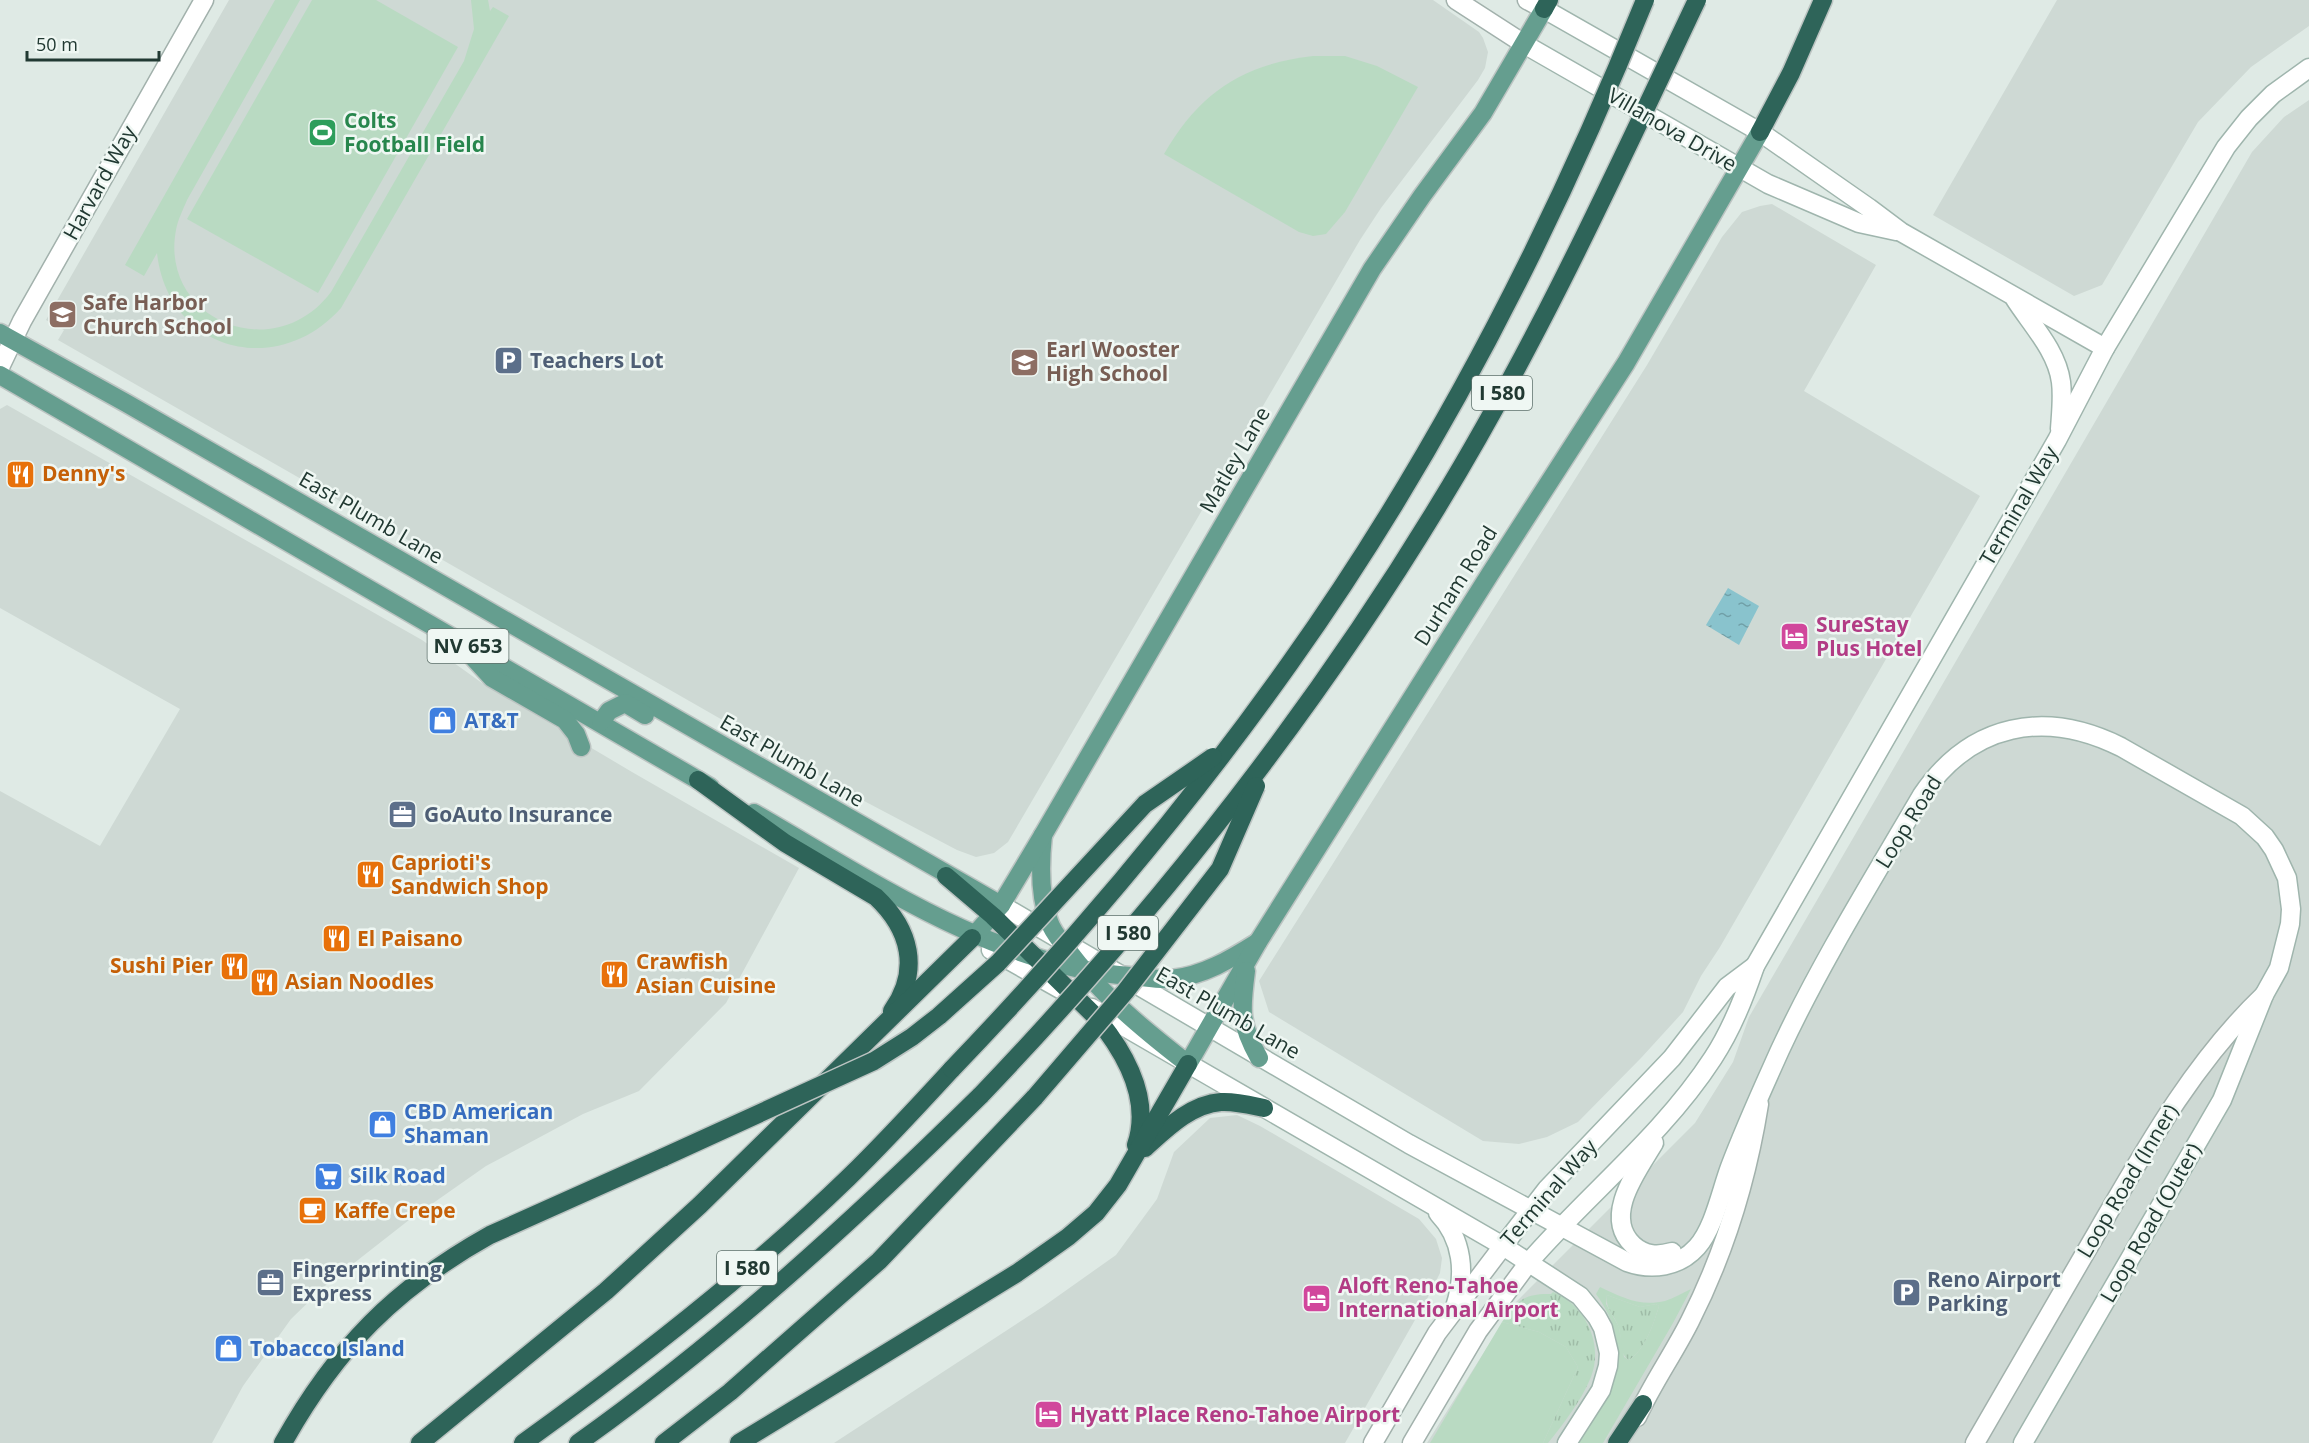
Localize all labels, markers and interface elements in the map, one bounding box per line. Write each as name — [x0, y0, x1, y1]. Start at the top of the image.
scale bar — [27, 24, 159, 62]
text: 50 m — [36, 32, 78, 56]
street label: Villanova Drive — [1603, 81, 1742, 177]
place label: Colts Football Field — [344, 106, 485, 158]
sports icon: Colts Football Field — [307, 117, 339, 149]
street label: Harvard Way — [56, 120, 142, 245]
place label: Safe Harbor Church School — [83, 288, 232, 340]
school or university icon: Safe Harbor Church School — [46, 299, 78, 331]
place label: Earl Wooster High School — [1046, 335, 1180, 387]
parking icon: Teachers Lot — [493, 345, 525, 377]
place label: Teachers Lot — [530, 346, 664, 374]
school or university icon: Earl Wooster High School — [1009, 346, 1041, 378]
road number: I 580 — [1472, 376, 1532, 410]
street label: Matley Lane — [1192, 401, 1276, 518]
street label: Terminal Way — [1973, 440, 2064, 570]
restaurant icon: Denny's — [5, 458, 37, 490]
place label: Denny's — [42, 459, 126, 487]
street label: East Plumb Lane — [294, 464, 449, 570]
street label: Durham Road — [1407, 520, 1503, 651]
place label: SureStay Plus Hotel — [1816, 610, 1922, 662]
hotel icon: SureStay Plus Hotel — [1779, 621, 1811, 653]
road number: NV 653 — [428, 629, 508, 663]
shop icon: AT&T — [427, 705, 459, 737]
place label: AT&T — [464, 706, 519, 734]
street label: East Plumb Lane — [715, 707, 870, 813]
street label: Loop Road — [1869, 770, 1948, 873]
office icon: GoAuto Insurance — [387, 799, 419, 831]
place label: GoAuto Insurance — [424, 800, 612, 828]
place label: Caprioti's Sandwich Shop — [391, 848, 548, 900]
restaurant icon: Caprioti's Sandwich Shop — [354, 859, 386, 891]
road number: I 580 — [1098, 916, 1158, 950]
restaurant icon: El Paisano — [320, 923, 352, 955]
place label: El Paisano — [357, 924, 463, 952]
place label: Crawfish Asian Cuisine — [636, 947, 776, 999]
restaurant icon: Sushi Pier — [218, 950, 250, 982]
place label: Sushi Pier — [110, 951, 213, 979]
restaurant icon: Crawfish Asian Cuisine — [599, 958, 631, 990]
street label: East Plumb Lane — [1151, 959, 1306, 1065]
restaurant icon: Asian Noodles — [248, 966, 280, 998]
place label: Asian Noodles — [285, 967, 434, 995]
place label: CBD American Shaman — [404, 1097, 553, 1149]
street label: Loop Road (Inner) — [2070, 1098, 2184, 1262]
shop icon: CBD American Shaman — [367, 1108, 399, 1140]
street label: Terminal Way — [1494, 1132, 1603, 1252]
street label: Loop Road (Outer) — [2093, 1138, 2207, 1307]
supermarket icon: Silk Road — [313, 1160, 345, 1192]
place label: Silk Road — [350, 1161, 446, 1189]
cafe icon: Kaffe Crepe — [297, 1195, 329, 1227]
place label: Kaffe Crepe — [334, 1196, 456, 1224]
road number: I 580 — [717, 1251, 777, 1285]
place label: Fingerprinting Express — [292, 1255, 442, 1307]
place label: Reno Airport Parking — [1927, 1265, 2061, 1317]
office icon: Fingerprinting Express — [255, 1266, 287, 1298]
place label: Aloft Reno-Tahoe International Airport — [1338, 1271, 1559, 1323]
parking icon: Reno Airport Parking — [1890, 1276, 1922, 1308]
hotel icon: Aloft Reno-Tahoe International Airport — [1301, 1282, 1333, 1314]
shop icon: Tobacco Island — [213, 1333, 245, 1365]
place label: Tobacco Island — [250, 1334, 405, 1362]
hotel icon: Hyatt Place Reno-Tahoe Airport — [1033, 1399, 1065, 1431]
place label: Hyatt Place Reno-Tahoe Airport — [1070, 1400, 1400, 1428]

